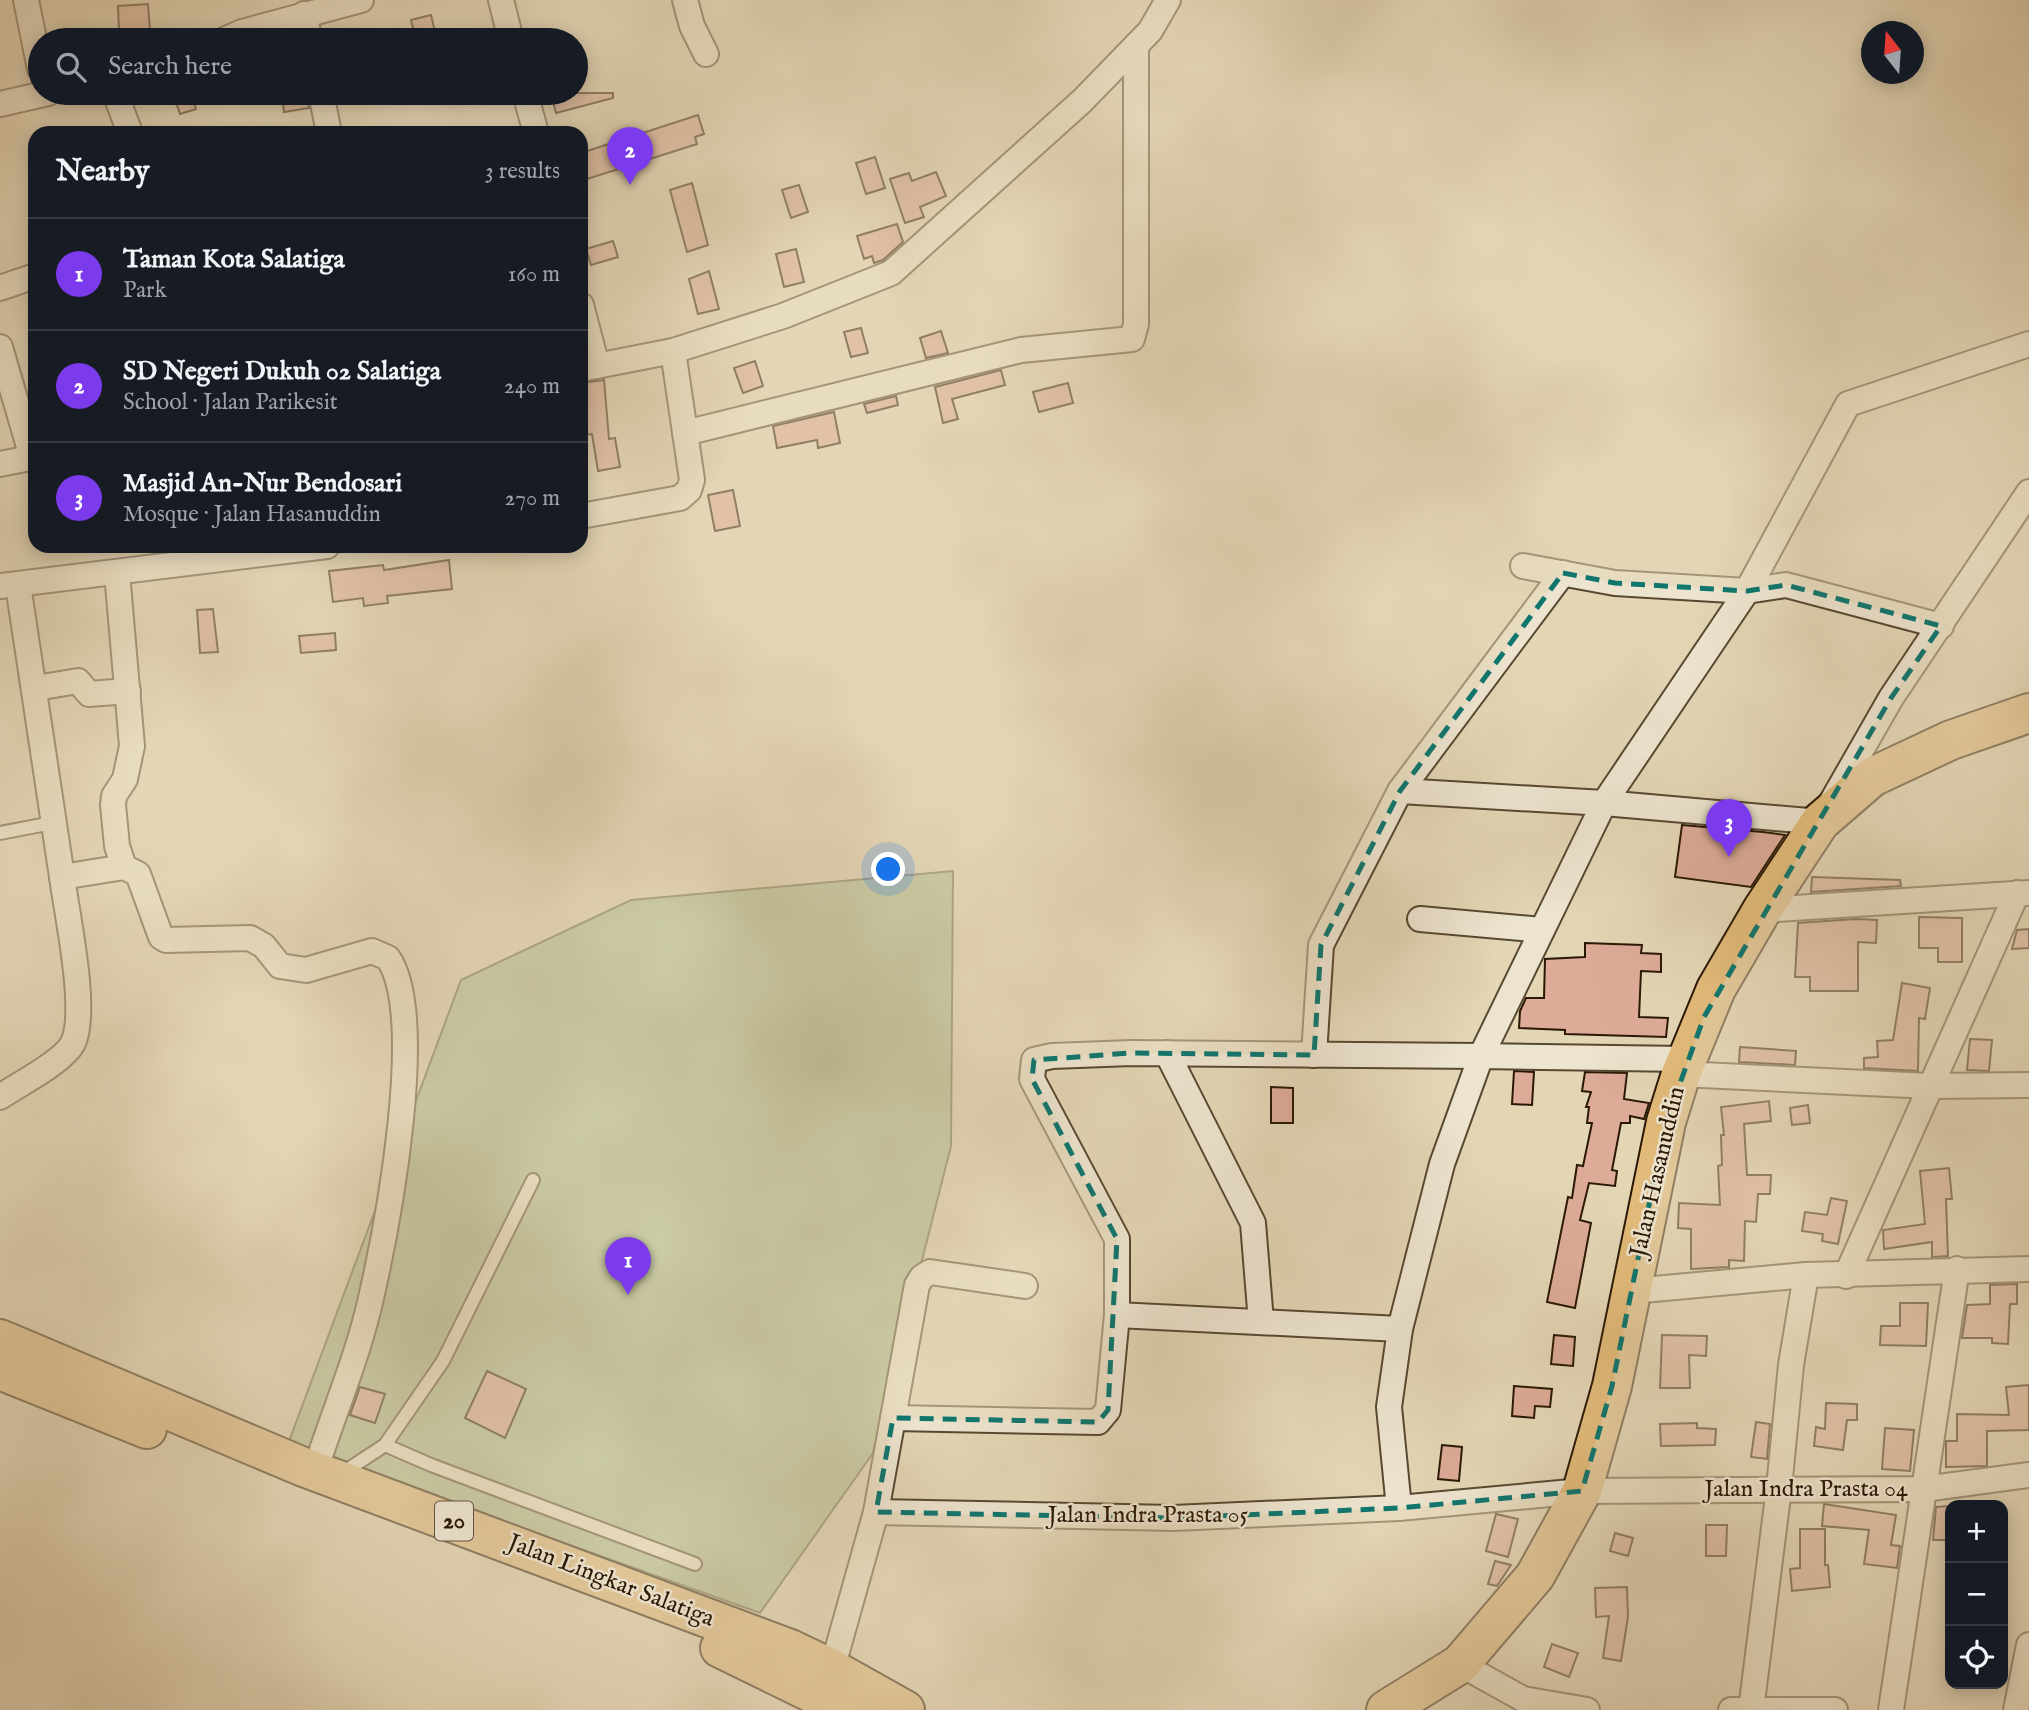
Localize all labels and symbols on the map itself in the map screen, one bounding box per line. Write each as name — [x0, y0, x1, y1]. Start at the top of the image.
north arrow — [1861, 21, 1924, 84]
pin: 2 — [607, 127, 653, 185]
pin: 3 — [1706, 799, 1752, 857]
your location — [871, 852, 905, 886]
street label: Jalan Hasanuddin — [1623, 1083, 1693, 1263]
pin: 1 — [605, 1237, 651, 1295]
street label: Jalan Indra Prasta 04 — [1701, 1474, 1908, 1505]
street label: Jalan Indra Prasta 05 — [1045, 1500, 1249, 1531]
road number: 20 — [435, 1502, 473, 1540]
street label: Jalan Lingkar Salatiga — [501, 1526, 719, 1635]

